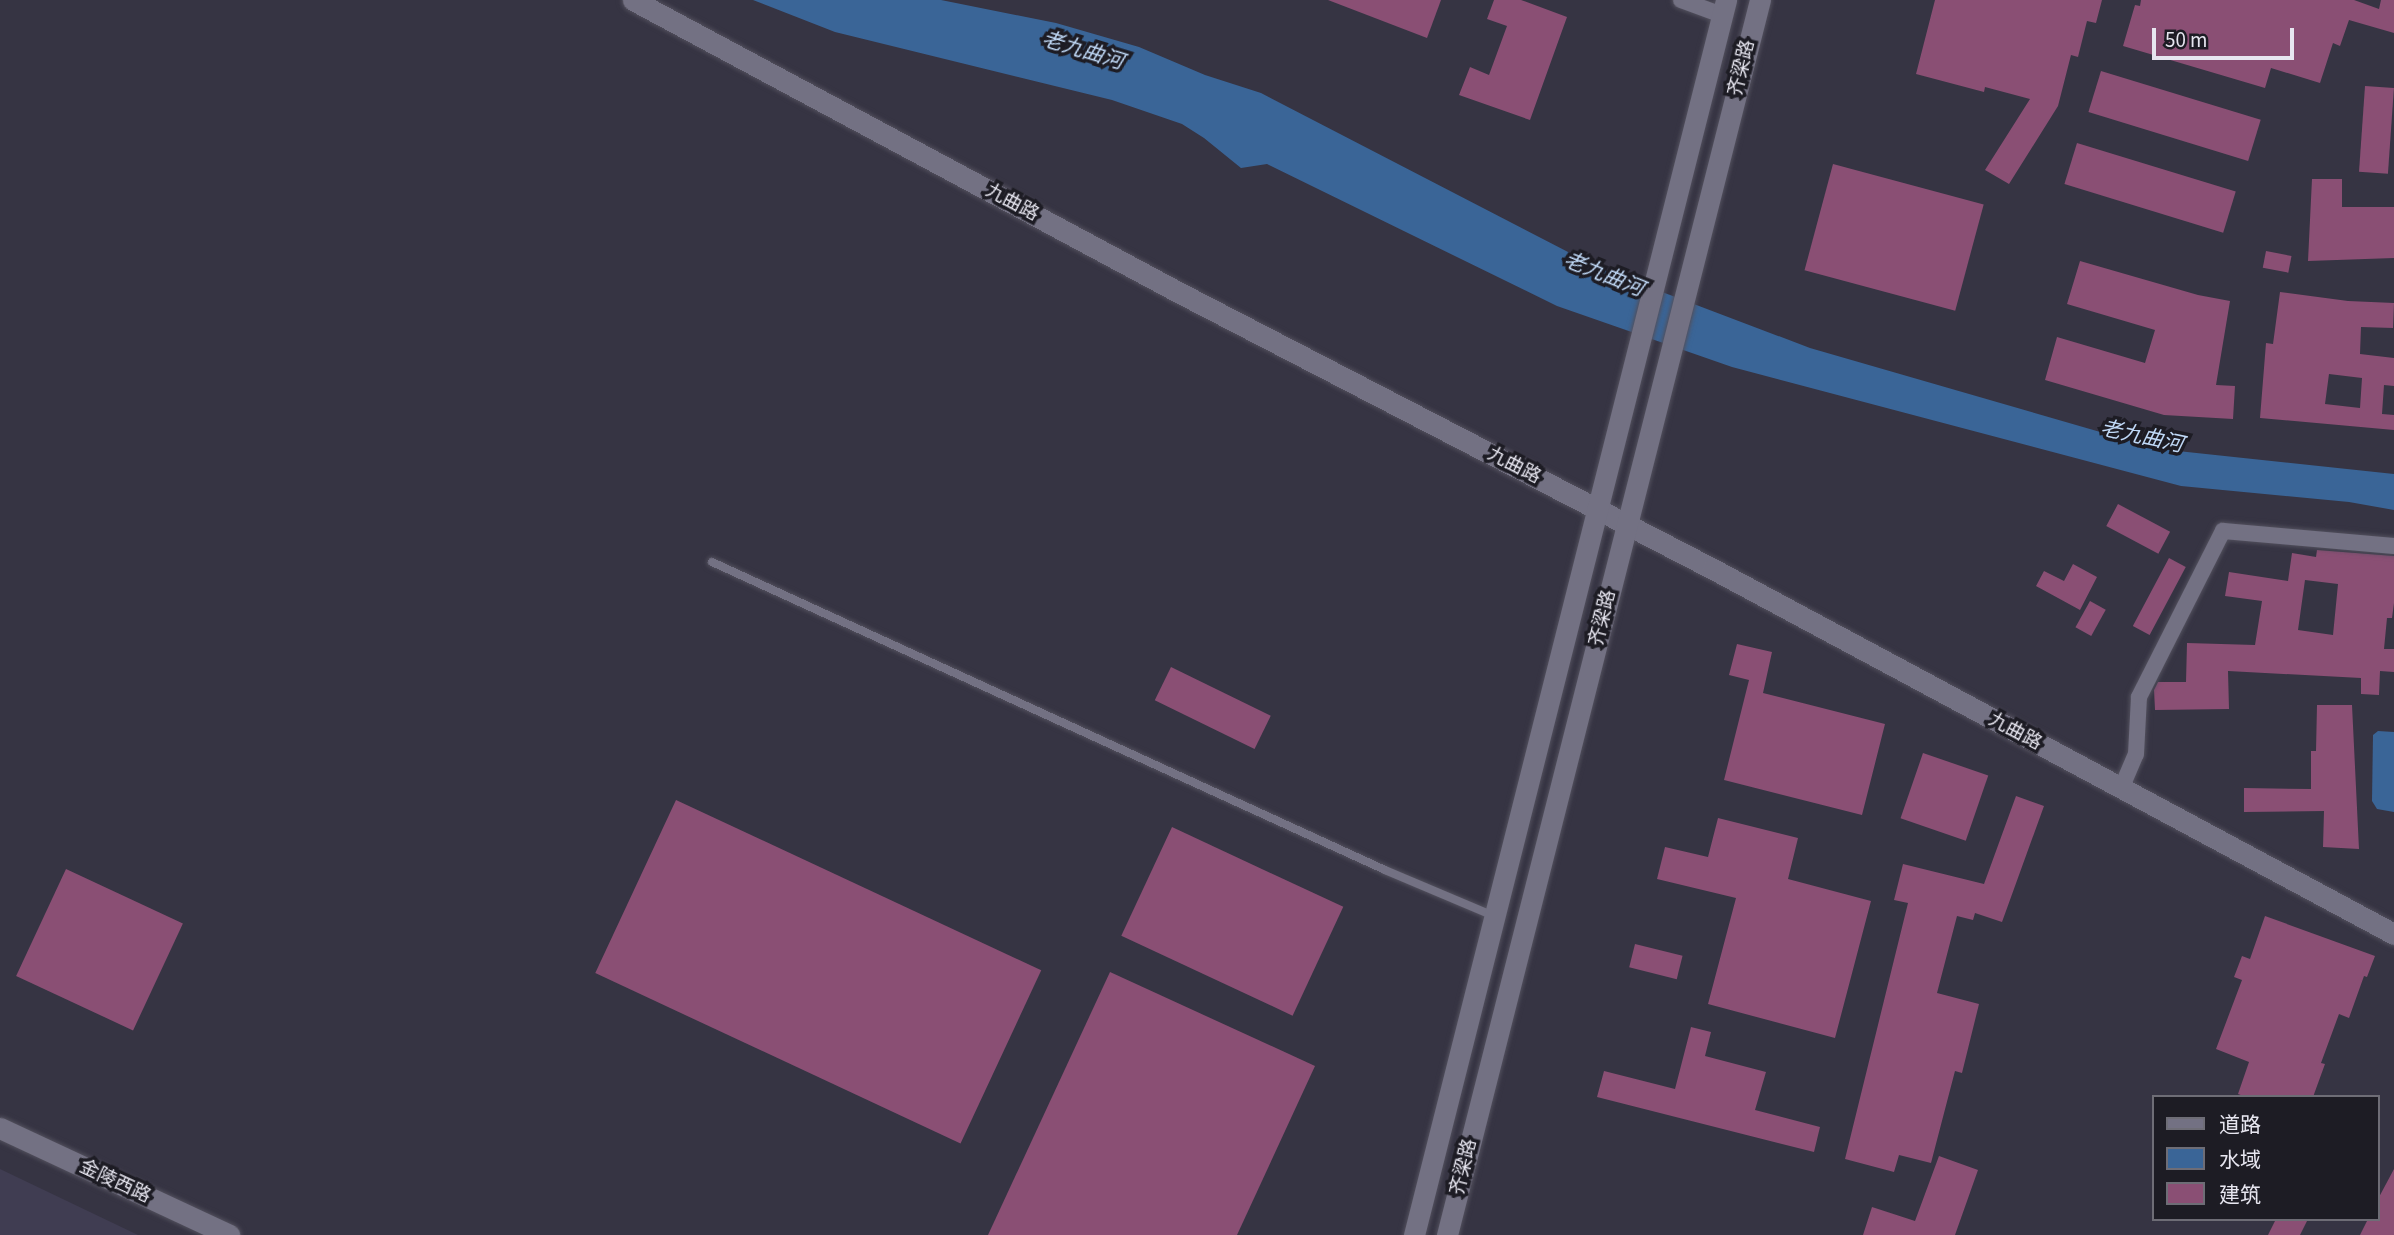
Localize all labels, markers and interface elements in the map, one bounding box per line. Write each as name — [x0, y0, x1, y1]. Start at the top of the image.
scale bar — [2156, 14, 2298, 58]
text: 50 m — [2165, 25, 2207, 55]
water label: 老九曲河 — [1039, 26, 1127, 74]
street label: 齐梁路 — [1724, 38, 1760, 98]
street label: 九曲路 — [981, 180, 1043, 226]
water label: 老九曲河 — [1560, 247, 1648, 301]
water label: 老九曲河 — [2098, 415, 2186, 457]
street label: 九曲路 — [1483, 443, 1545, 489]
street label: 齐梁路 — [1585, 588, 1621, 648]
street label: 九曲路 — [1984, 709, 2046, 755]
legend — [2152, 1095, 2380, 1221]
text: 道路 — [2219, 1110, 2261, 1140]
street label: 齐梁路 — [1446, 1137, 1482, 1197]
text: 水域 — [2219, 1145, 2261, 1175]
street label: 金陵西路 — [76, 1156, 154, 1208]
text: 建筑 — [2219, 1180, 2261, 1210]

